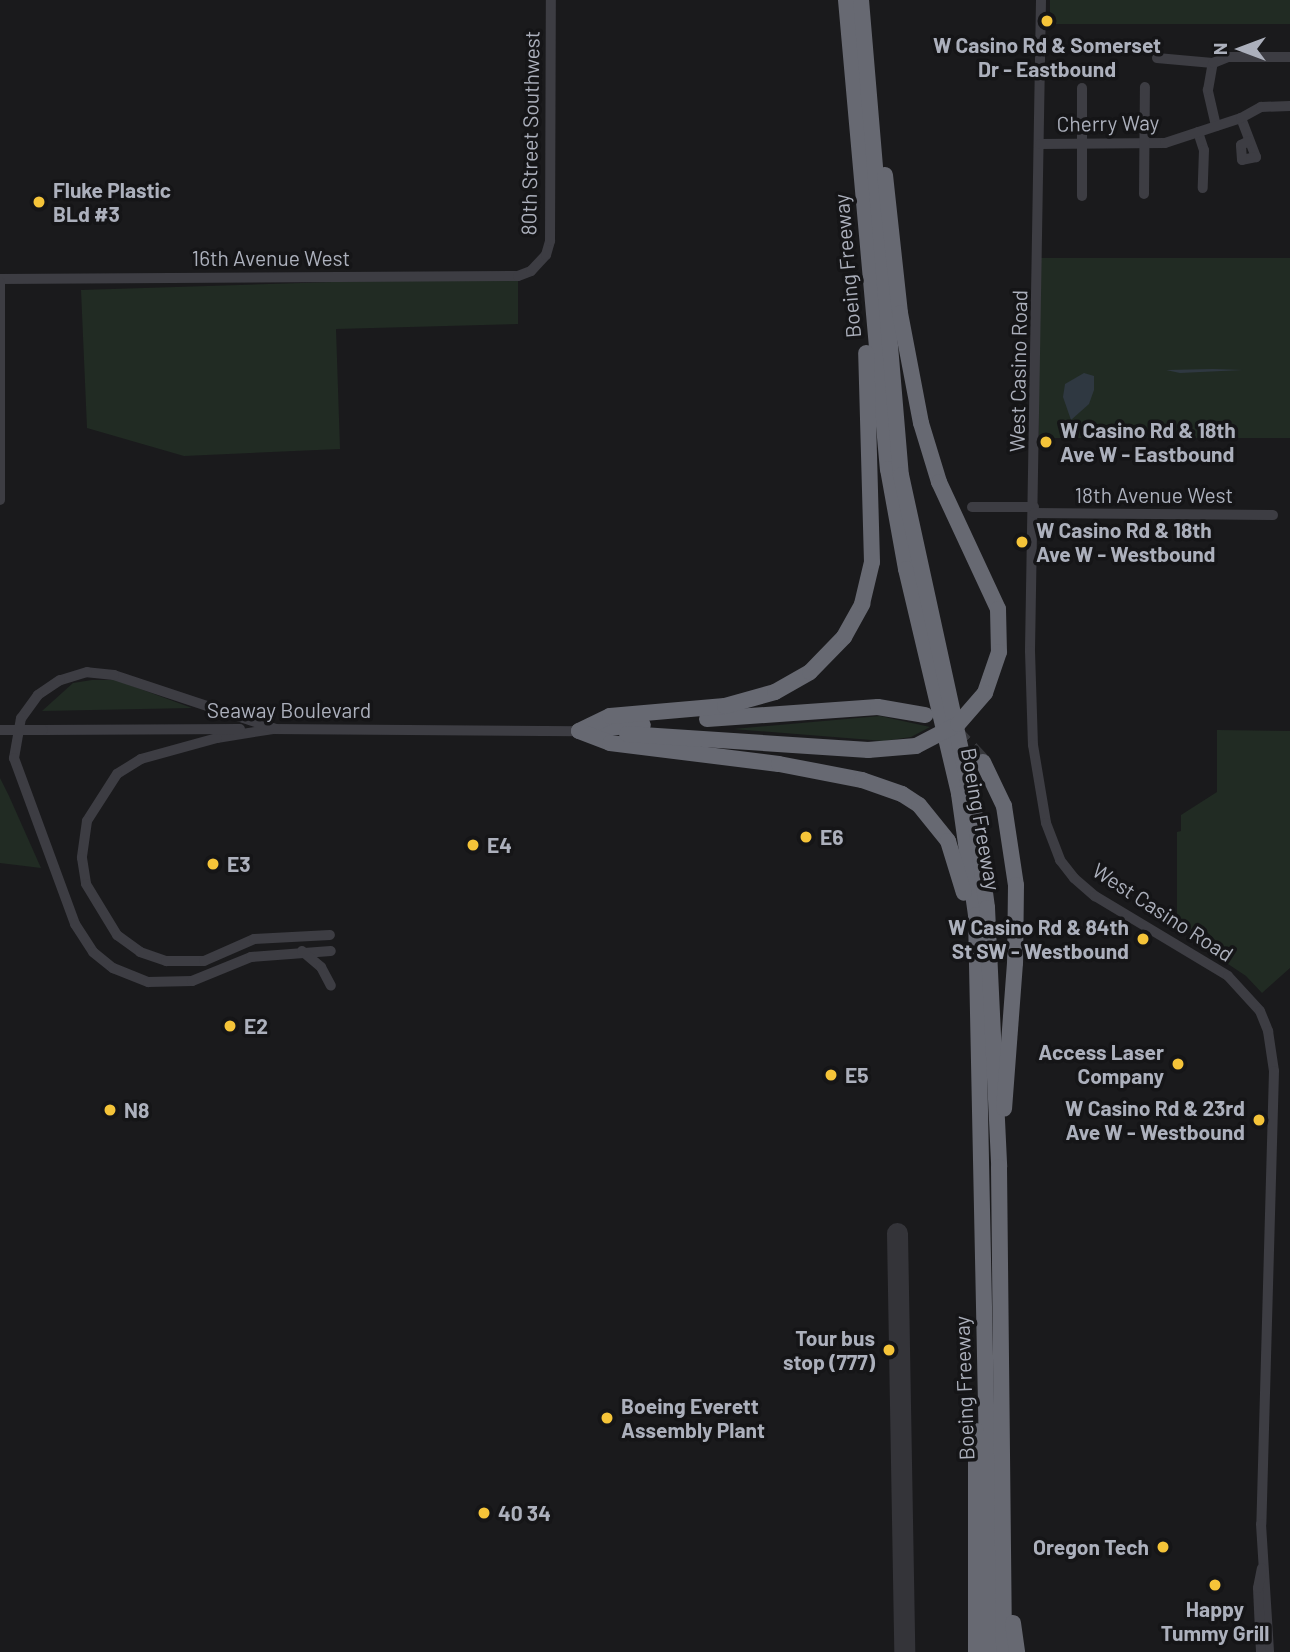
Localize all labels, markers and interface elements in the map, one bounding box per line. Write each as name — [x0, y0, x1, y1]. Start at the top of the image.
marker: W Casino Rd & Somerset Dr - Eastbound — [1039, 13, 1055, 29]
north arrow — [1206, 14, 1276, 84]
street label: 80th Street Southwest — [516, 30, 544, 236]
place label: W Casino Rd & Somerset Dr - Eastbound — [933, 32, 1161, 82]
text: N — [1208, 43, 1231, 55]
street label: Cherry Way — [1056, 110, 1160, 136]
place label: Fluke Plastic BLd #3 — [53, 177, 171, 227]
street label: Boeing Freeway — [828, 193, 866, 339]
marker: Fluke Plastic BLd #3 — [31, 194, 47, 210]
street label: 16th Avenue West — [192, 245, 350, 271]
street label: West Casino Road — [1004, 290, 1032, 452]
place label: W Casino Rd & 18th Ave W - Eastbound — [1060, 417, 1236, 467]
marker: W Casino Rd & 18th Ave W - Eastbound — [1038, 434, 1054, 450]
street label: 18th Avenue West — [1075, 482, 1233, 508]
place label: W Casino Rd & 18th Ave W - Westbound — [1036, 517, 1215, 567]
marker: W Casino Rd & 18th Ave W - Westbound — [1014, 534, 1030, 550]
street label: Seaway Boulevard — [207, 697, 371, 723]
street label: Boeing Freeway — [956, 746, 1006, 892]
place label: E6 — [820, 824, 844, 850]
marker: E6 — [798, 829, 814, 845]
place label: E4 — [487, 832, 512, 858]
marker: E4 — [465, 837, 481, 853]
place label: E3 — [227, 851, 251, 877]
marker: E3 — [205, 856, 221, 872]
street label: West Casino Road — [1088, 857, 1238, 967]
place label: W Casino Rd & 84th St SW - Westbound — [948, 914, 1129, 964]
marker: W Casino Rd & 84th St SW - Westbound — [1135, 931, 1151, 947]
place label: E2 — [244, 1013, 268, 1039]
marker: E2 — [222, 1018, 238, 1034]
place label: Access Laser Company — [1038, 1039, 1164, 1089]
marker: Access Laser Company — [1170, 1056, 1186, 1072]
place label: E5 — [845, 1062, 869, 1088]
marker: E5 — [823, 1067, 839, 1083]
place label: W Casino Rd & 23rd Ave W - Westbound — [1065, 1095, 1245, 1145]
place label: N8 — [124, 1097, 149, 1123]
marker: N8 — [102, 1102, 118, 1118]
marker: W Casino Rd & 23rd Ave W - Westbound — [1251, 1112, 1267, 1128]
street label: Boeing Freeway — [949, 1315, 979, 1461]
place label: Tour bus stop (777) — [783, 1325, 875, 1375]
marker: Tour bus stop (777) — [881, 1342, 897, 1358]
place label: Boeing Everett Assembly Plant — [621, 1393, 765, 1443]
marker: Boeing Everett Assembly Plant — [599, 1410, 615, 1426]
place label: 40 34 — [498, 1500, 551, 1526]
marker: 40 34 — [476, 1505, 492, 1521]
place label: Oregon Tech — [1033, 1534, 1149, 1560]
marker: Oregon Tech — [1155, 1539, 1171, 1555]
marker: Happy Tummy Grill — [1207, 1577, 1223, 1593]
place label: Happy Tummy Grill — [1161, 1596, 1269, 1646]

